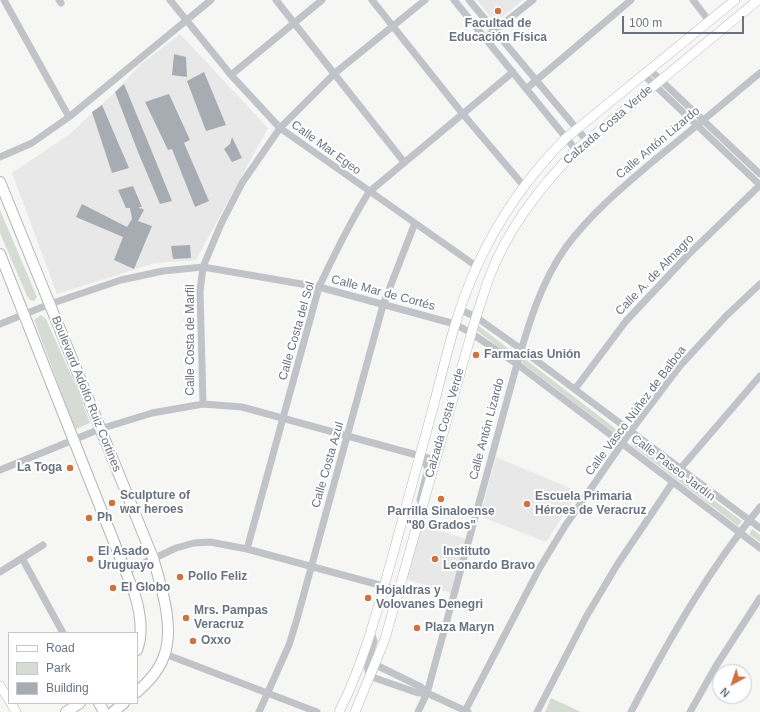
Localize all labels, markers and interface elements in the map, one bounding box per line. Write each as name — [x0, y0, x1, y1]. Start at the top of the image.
marker: Facultad de Educación Física — [493, 6, 503, 16]
scale bar — [624, 8, 746, 34]
text: 100 m — [629, 16, 662, 30]
place label: Facultad de Educación Física — [449, 17, 547, 45]
street label: Calzada Costa Verde — [560, 82, 656, 168]
street label: Calle Antón Lizardo — [613, 104, 703, 182]
street label: Calle Mar Egeo — [288, 118, 364, 178]
street label: Calle A. de Almagro — [613, 232, 697, 318]
street label: Calle Mar de Cortés — [330, 272, 436, 314]
street label: Calle Costa del Sol — [276, 280, 318, 382]
street label: Calle Costa de Marfil — [184, 284, 198, 396]
street label: Boulevard Adolfo Ruiz Cortines — [48, 314, 124, 474]
street label: Calle Vasco Núñez de Balboa — [583, 343, 689, 479]
place label: Farmacias Unión — [484, 348, 581, 362]
marker: Farmacias Unión — [471, 350, 481, 360]
street label: Calzada Costa Verde — [422, 367, 468, 479]
street label: Calle Antón Lizardo — [466, 377, 508, 481]
street label: Calle Costa Azul — [309, 420, 347, 510]
street label: Calle Paseo Jardín — [628, 432, 718, 504]
place label: La Toga — [17, 461, 62, 475]
marker: La Toga — [65, 463, 75, 473]
place label: Sculpture of war heroes — [120, 489, 190, 517]
place label: Escuela Primaria Héroes de Veracruz — [535, 490, 646, 518]
marker: Parrilla Sinaloense "80 Grados" — [436, 494, 446, 504]
marker: Sculpture of war heroes — [107, 498, 117, 508]
marker: Escuela Primaria Héroes de Veracruz — [522, 499, 532, 509]
place label: Parrilla Sinaloense "80 Grados" — [387, 505, 495, 533]
place label: Ph — [97, 511, 112, 525]
marker: Ph — [84, 513, 94, 523]
place label: El Asado Uruguayo — [98, 545, 154, 573]
place label: Instituto Leonardo Bravo — [443, 545, 535, 573]
marker: El Asado Uruguayo — [85, 554, 95, 564]
marker: Instituto Leonardo Bravo — [430, 554, 440, 564]
place label: Pollo Feliz — [188, 570, 247, 584]
marker: Pollo Feliz — [175, 572, 185, 582]
place label: El Globo — [121, 581, 170, 595]
marker: El Globo — [108, 583, 118, 593]
place label: Hojaldras y Volovanes Denegri — [376, 584, 483, 612]
marker: Hojaldras y Volovanes Denegri — [363, 593, 373, 603]
place label: Mrs. Pampas Veracruz — [194, 604, 268, 632]
marker: Mrs. Pampas Veracruz — [181, 613, 191, 623]
place label: Plaza Maryn — [425, 621, 494, 635]
marker: Plaza Maryn — [412, 623, 422, 633]
legend — [8, 632, 138, 704]
place label: Oxxo — [201, 634, 231, 648]
marker: Oxxo — [188, 636, 198, 646]
text: Road — [46, 641, 75, 655]
text: Park — [46, 661, 71, 675]
north arrow — [712, 664, 752, 704]
text: Building — [46, 681, 89, 695]
text: N — [718, 685, 732, 700]

